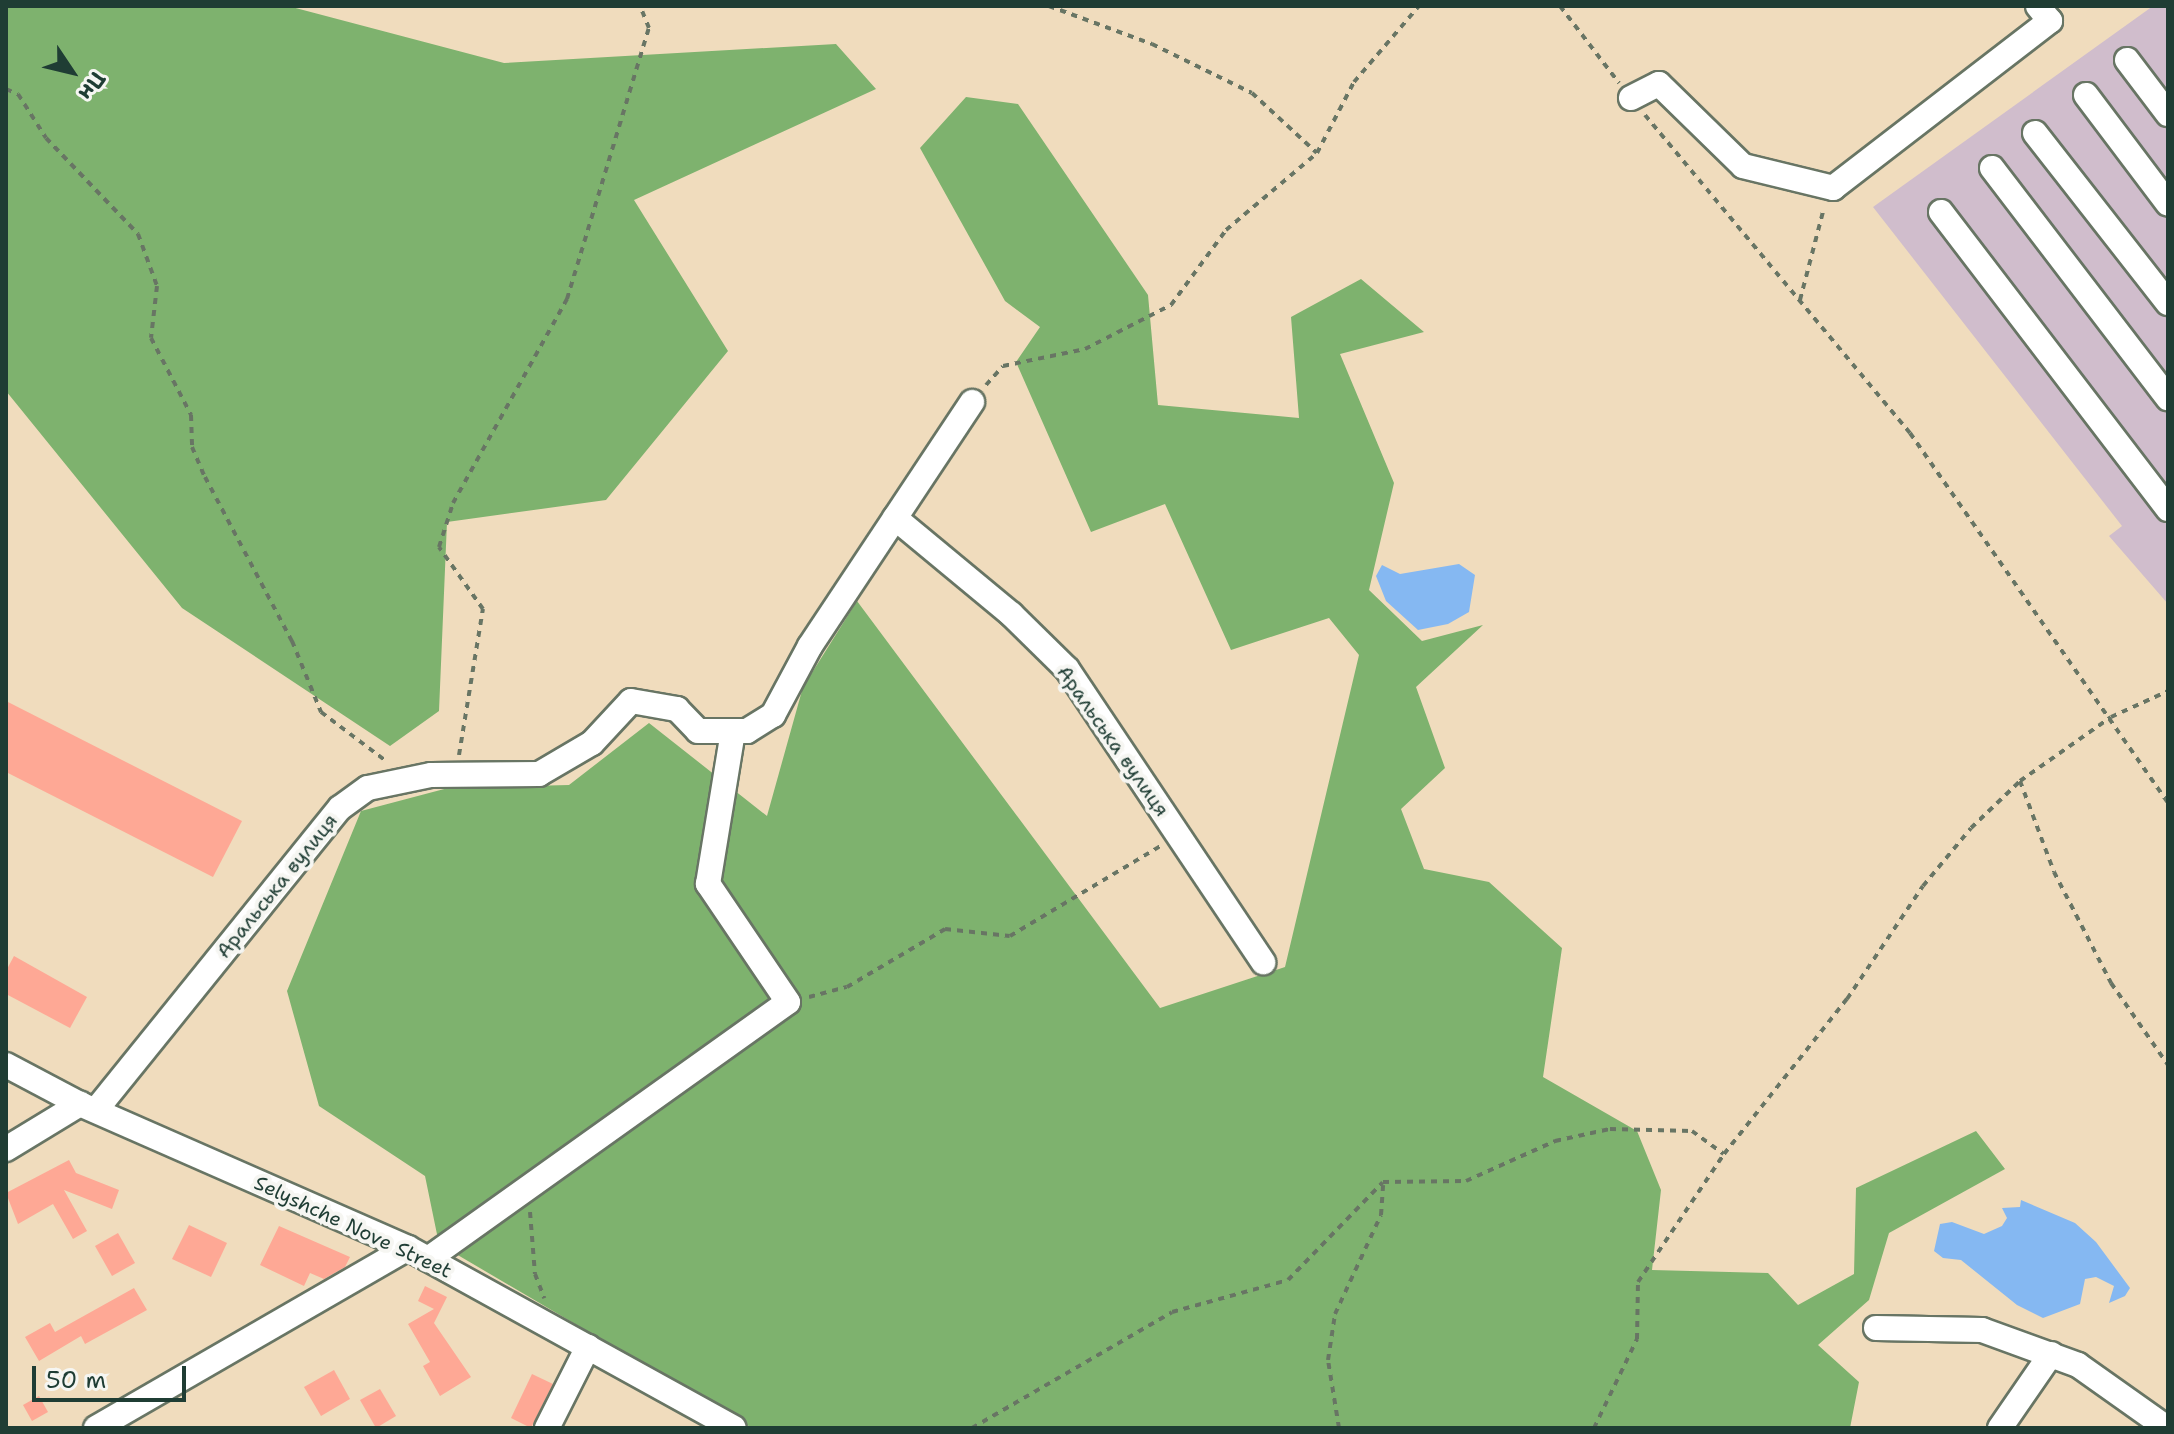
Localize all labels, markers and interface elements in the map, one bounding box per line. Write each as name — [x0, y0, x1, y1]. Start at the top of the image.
north arrow — [32, 32, 112, 112]
text: Пн — [72, 66, 112, 106]
street label: Аральська вулиця — [1052, 661, 1174, 821]
street label: Аральська вулиця — [211, 809, 343, 963]
street label: Selyshche Nove Street — [251, 1171, 455, 1283]
scale bar — [36, 1350, 190, 1400]
text: 50 m — [46, 1364, 106, 1396]

